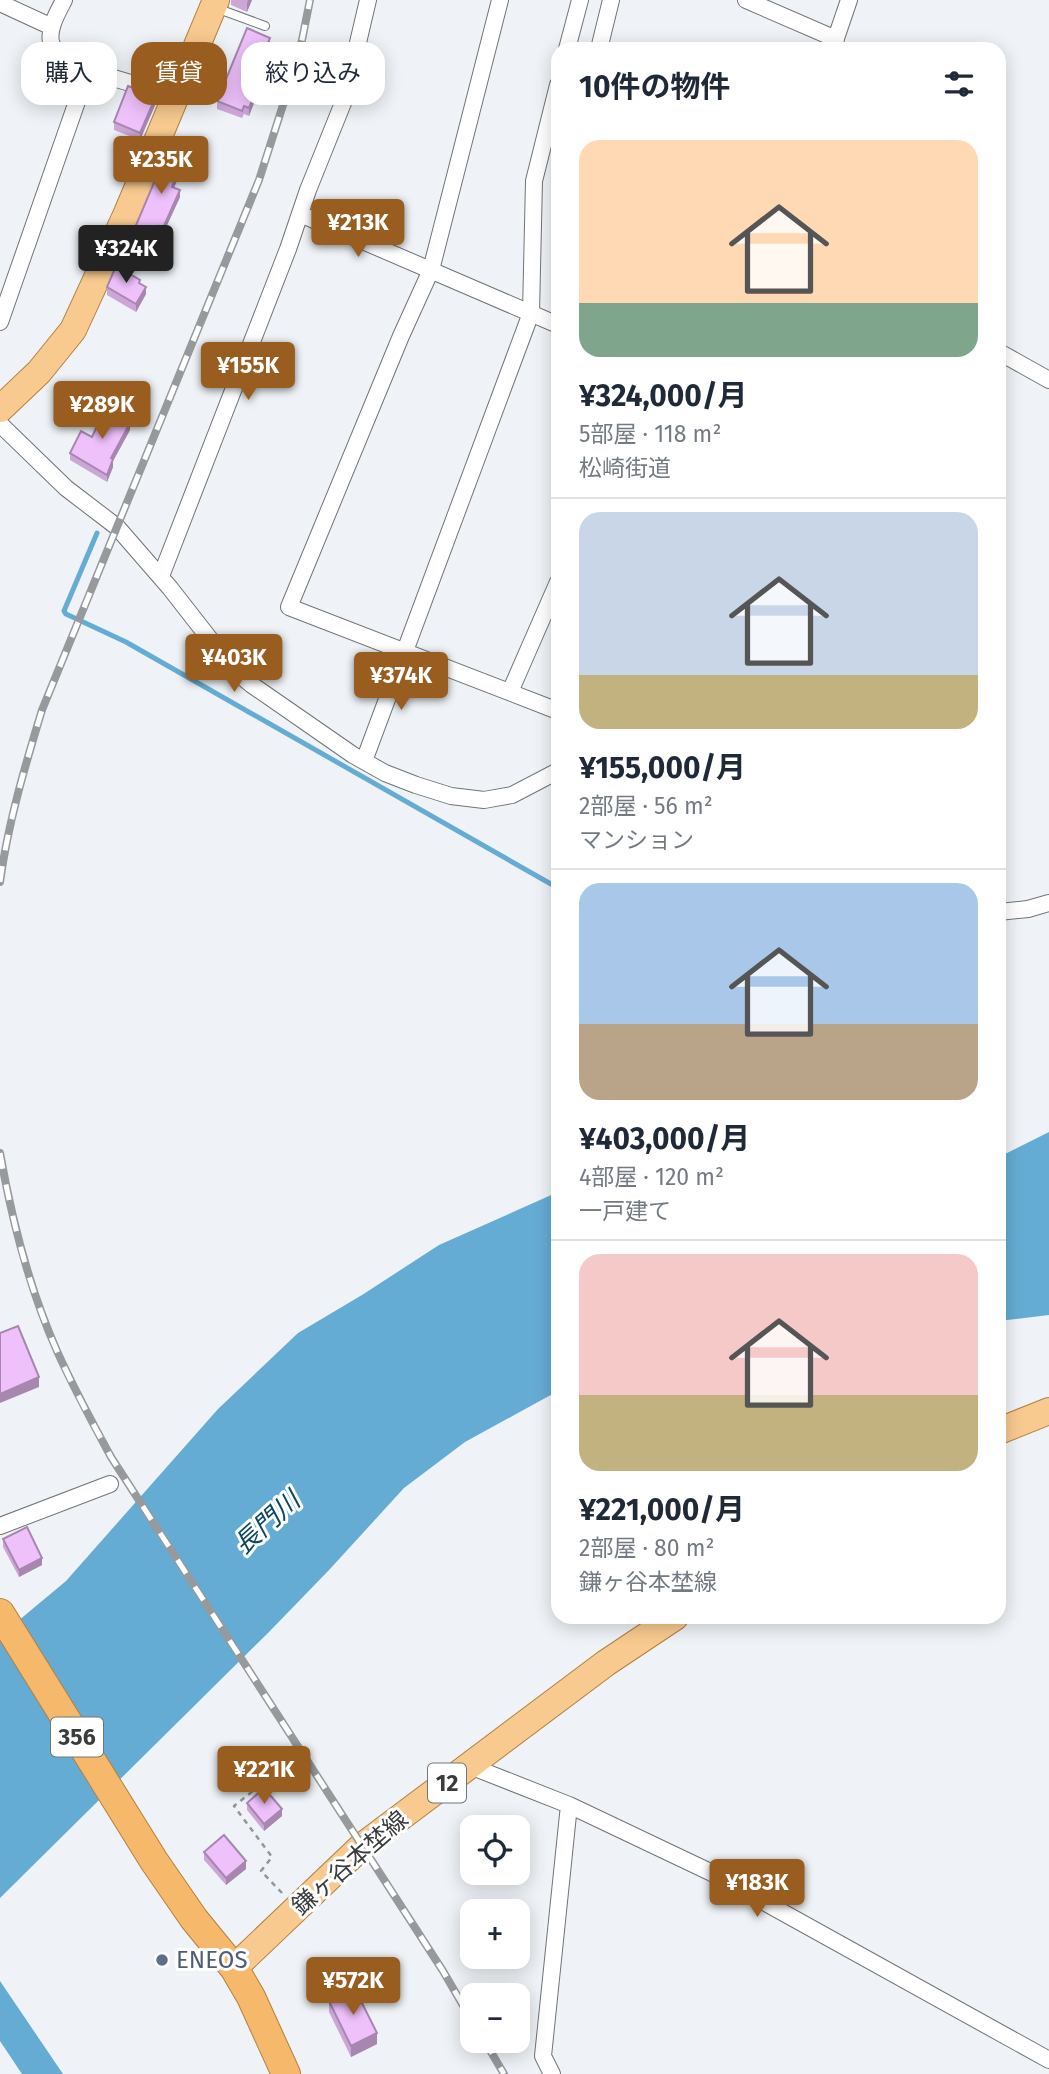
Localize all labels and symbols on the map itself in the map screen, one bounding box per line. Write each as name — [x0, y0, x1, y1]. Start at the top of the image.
pin: ¥235K — [112, 136, 210, 196]
pin: ¥213K — [309, 200, 407, 259]
pin: ¥324K — [77, 226, 175, 285]
pin: ¥155K — [199, 342, 297, 402]
pin: ¥289K — [53, 382, 151, 441]
pin: ¥403K — [185, 634, 283, 694]
pin: ¥374K — [352, 652, 450, 712]
water label: 長門川 — [228, 1483, 309, 1561]
road number: 356 — [51, 1718, 103, 1756]
pin: ¥221K — [215, 1746, 313, 1806]
road number: 12 — [428, 1764, 466, 1802]
street label: 鎌ヶ谷本埜線 — [286, 1805, 414, 1921]
pin: ¥183K — [708, 1860, 806, 1919]
place label: ENEOS — [176, 1946, 247, 1974]
marker: ENEOS — [154, 1952, 170, 1968]
pin: ¥572K — [304, 1958, 402, 2017]

